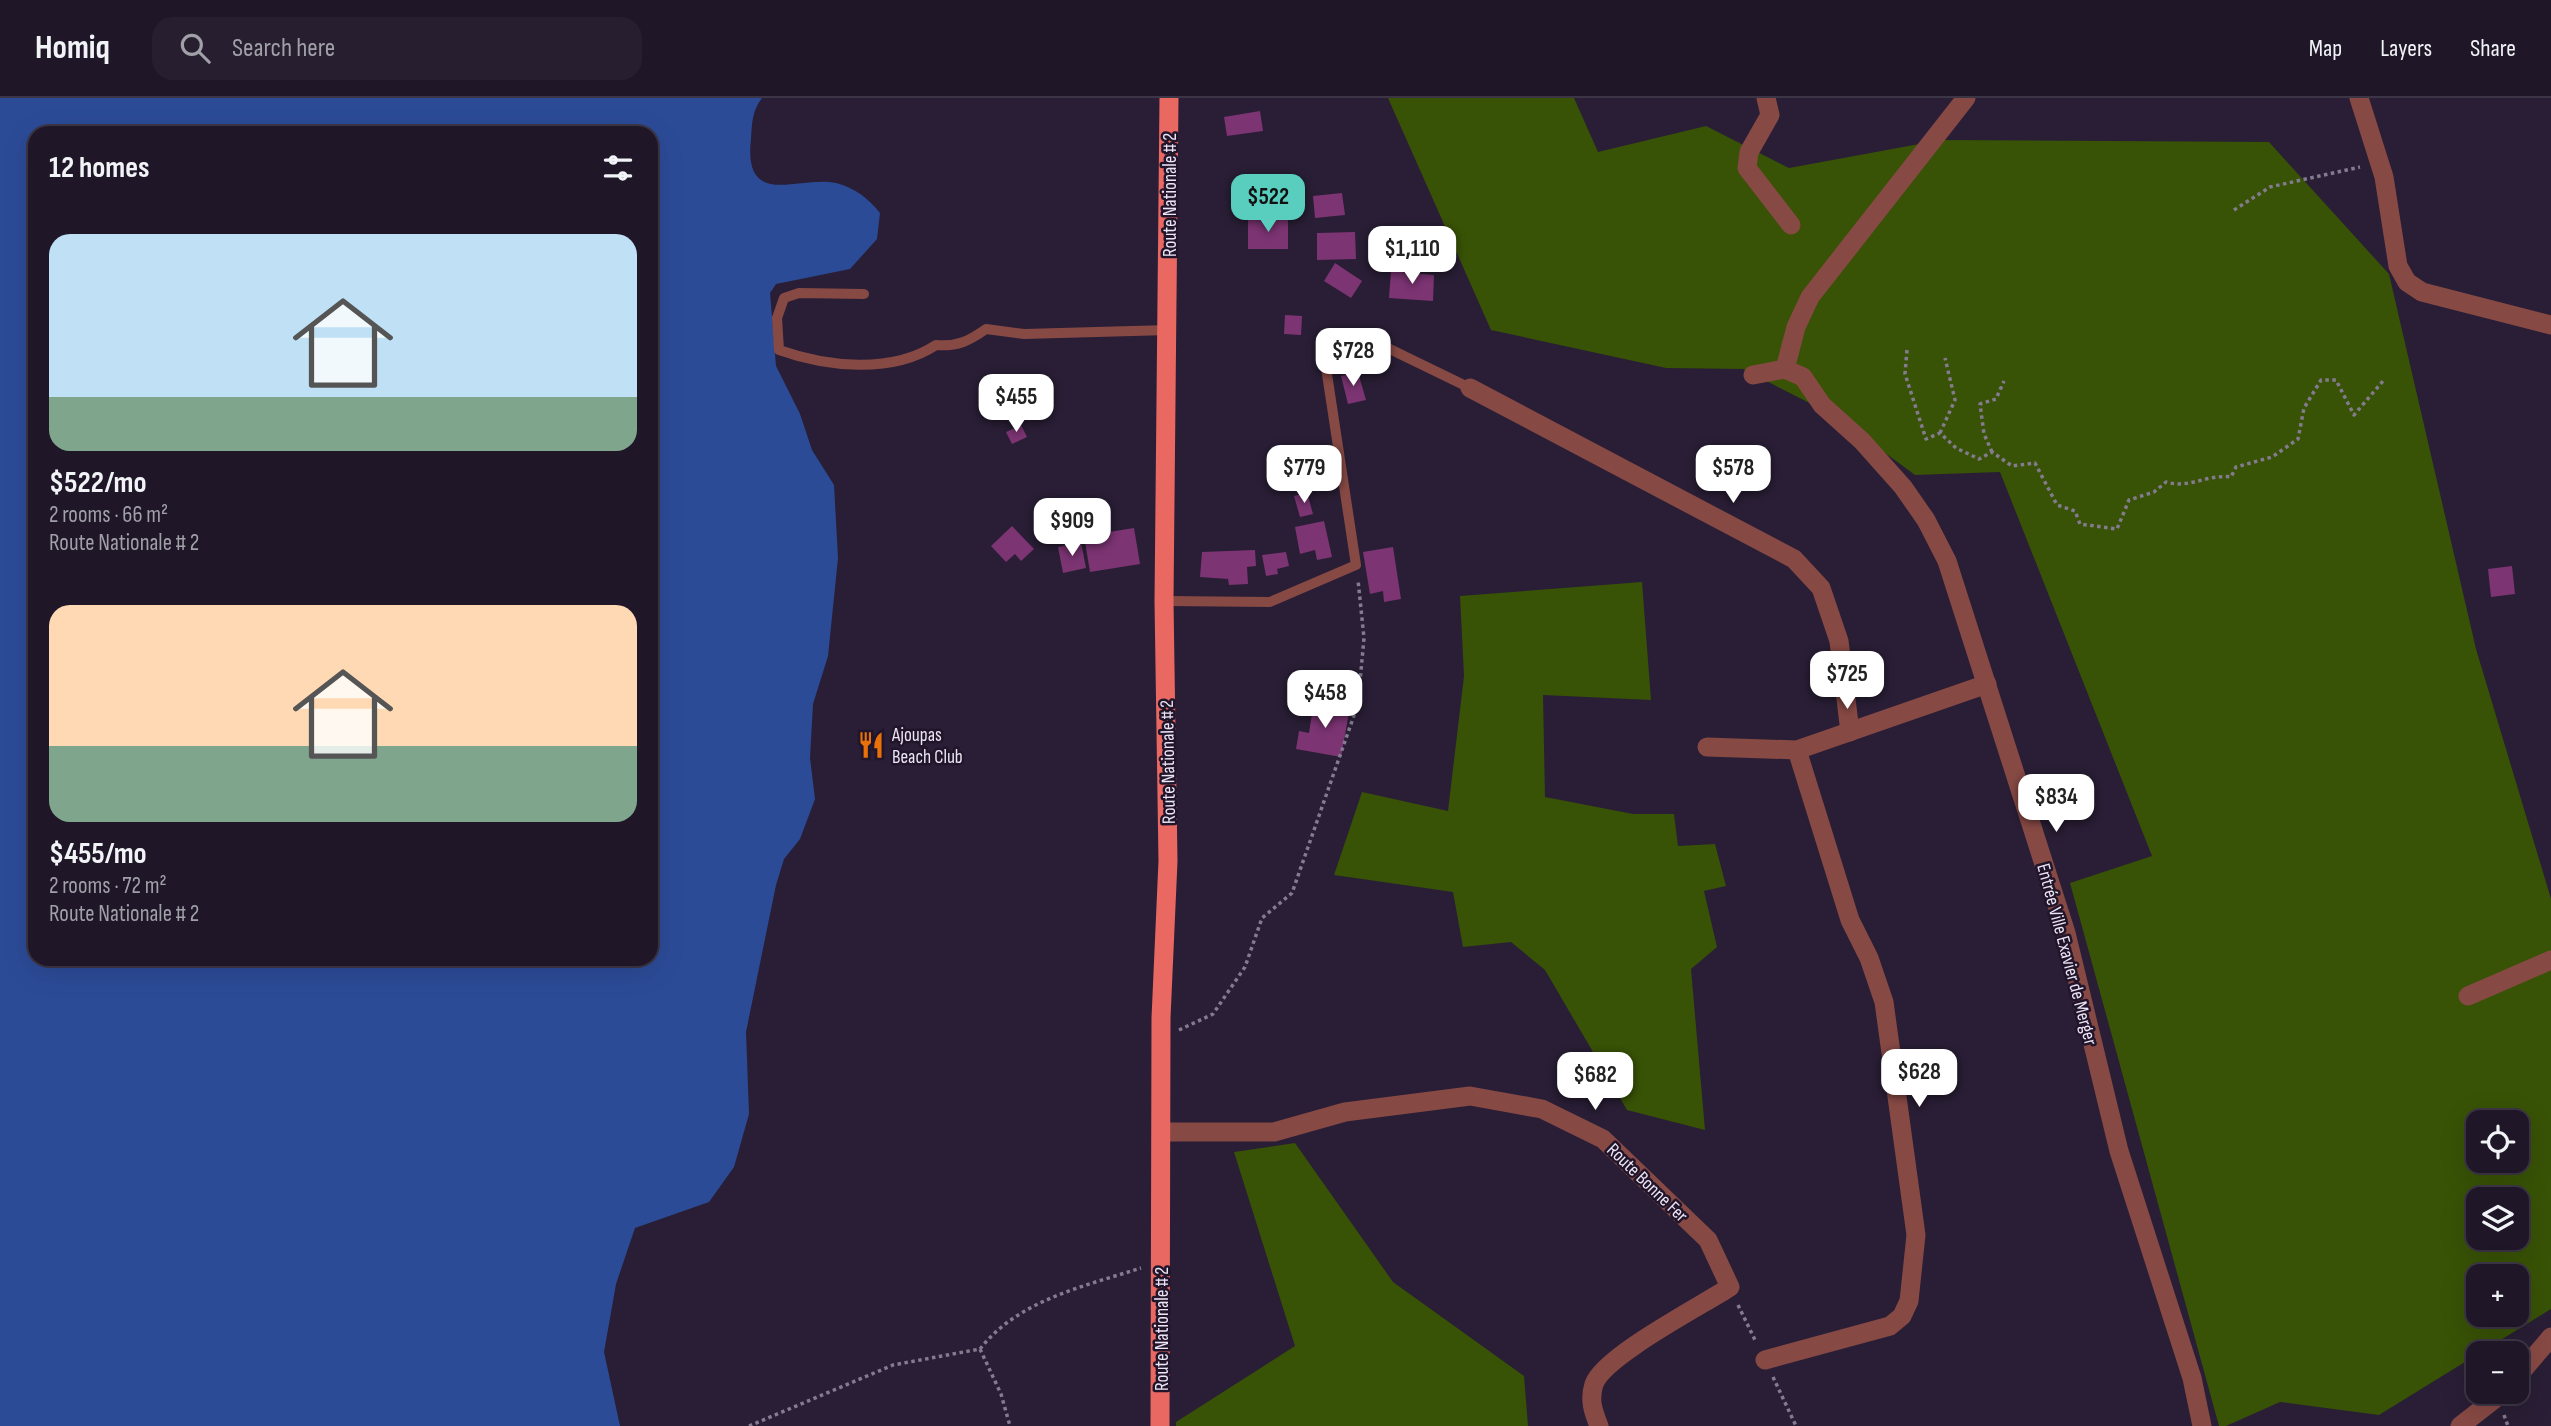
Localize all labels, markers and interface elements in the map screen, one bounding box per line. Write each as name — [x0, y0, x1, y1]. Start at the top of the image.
search box — [152, 17, 642, 80]
text: Homiq — [35, 28, 110, 68]
icon: search — [176, 29, 214, 67]
text: Search here — [232, 33, 335, 64]
text: Map — [2309, 34, 2342, 63]
text: Layers — [2380, 34, 2432, 63]
text: Share — [2470, 34, 2516, 63]
street label: Route Nationale # 2 — [1159, 133, 1182, 257]
icon: filters — [599, 149, 637, 187]
text: 12 homes — [49, 150, 150, 186]
pin: $522 — [1227, 174, 1309, 234]
text: $522 — [1247, 183, 1289, 211]
pin: $1,110 — [1355, 226, 1469, 286]
text: $1,110 — [1384, 235, 1440, 263]
icon: home — [280, 280, 406, 406]
pin: $728 — [1312, 328, 1394, 388]
text: $728 — [1332, 337, 1374, 365]
pin: $455 — [975, 374, 1057, 434]
text: $455 — [995, 383, 1037, 411]
pin: $779 — [1263, 446, 1345, 505]
pin: $578 — [1692, 446, 1774, 505]
text: $779 — [1283, 454, 1325, 482]
text: $578 — [1712, 454, 1754, 482]
text: $522/mo — [49, 465, 146, 501]
pin: $909 — [1031, 498, 1113, 558]
text: 2 rooms · 66 m² — [49, 501, 168, 529]
text: $909 — [1050, 507, 1094, 535]
text: Route Nationale # 2 — [49, 529, 199, 557]
icon: home — [280, 651, 406, 777]
pin: $725 — [1806, 652, 1888, 711]
text: $725 — [1826, 660, 1868, 688]
pin: $458 — [1284, 670, 1366, 730]
text: $458 — [1303, 679, 1347, 707]
street label: Route Nationale # 2 — [1156, 700, 1181, 824]
place label: Ajoupas Beach Club — [891, 724, 963, 769]
restaurant icon: Ajoupas Beach Club — [856, 730, 886, 760]
pin: $834 — [2015, 774, 2097, 834]
text: $834 — [2034, 783, 2078, 811]
text: $455/mo — [49, 836, 147, 872]
street label: Entrée Ville Exavier de Merger — [2031, 861, 2102, 1048]
text: 2 rooms · 72 m² — [49, 872, 167, 900]
text: Route Nationale # 2 — [49, 900, 199, 928]
pin: $628 — [1878, 1049, 1960, 1109]
pin: $682 — [1554, 1052, 1636, 1112]
text: $628 — [1897, 1058, 1941, 1086]
text: $682 — [1573, 1061, 1617, 1089]
map controls — [2466, 1110, 2529, 1404]
button: locate — [2466, 1110, 2529, 1173]
street label: Route Bonne Fer — [1602, 1139, 1693, 1228]
button: layers — [2466, 1187, 2529, 1250]
button: + — [2466, 1264, 2529, 1327]
street label: Route Nationale # 2 — [1151, 1267, 1174, 1391]
button: − — [2466, 1341, 2529, 1404]

